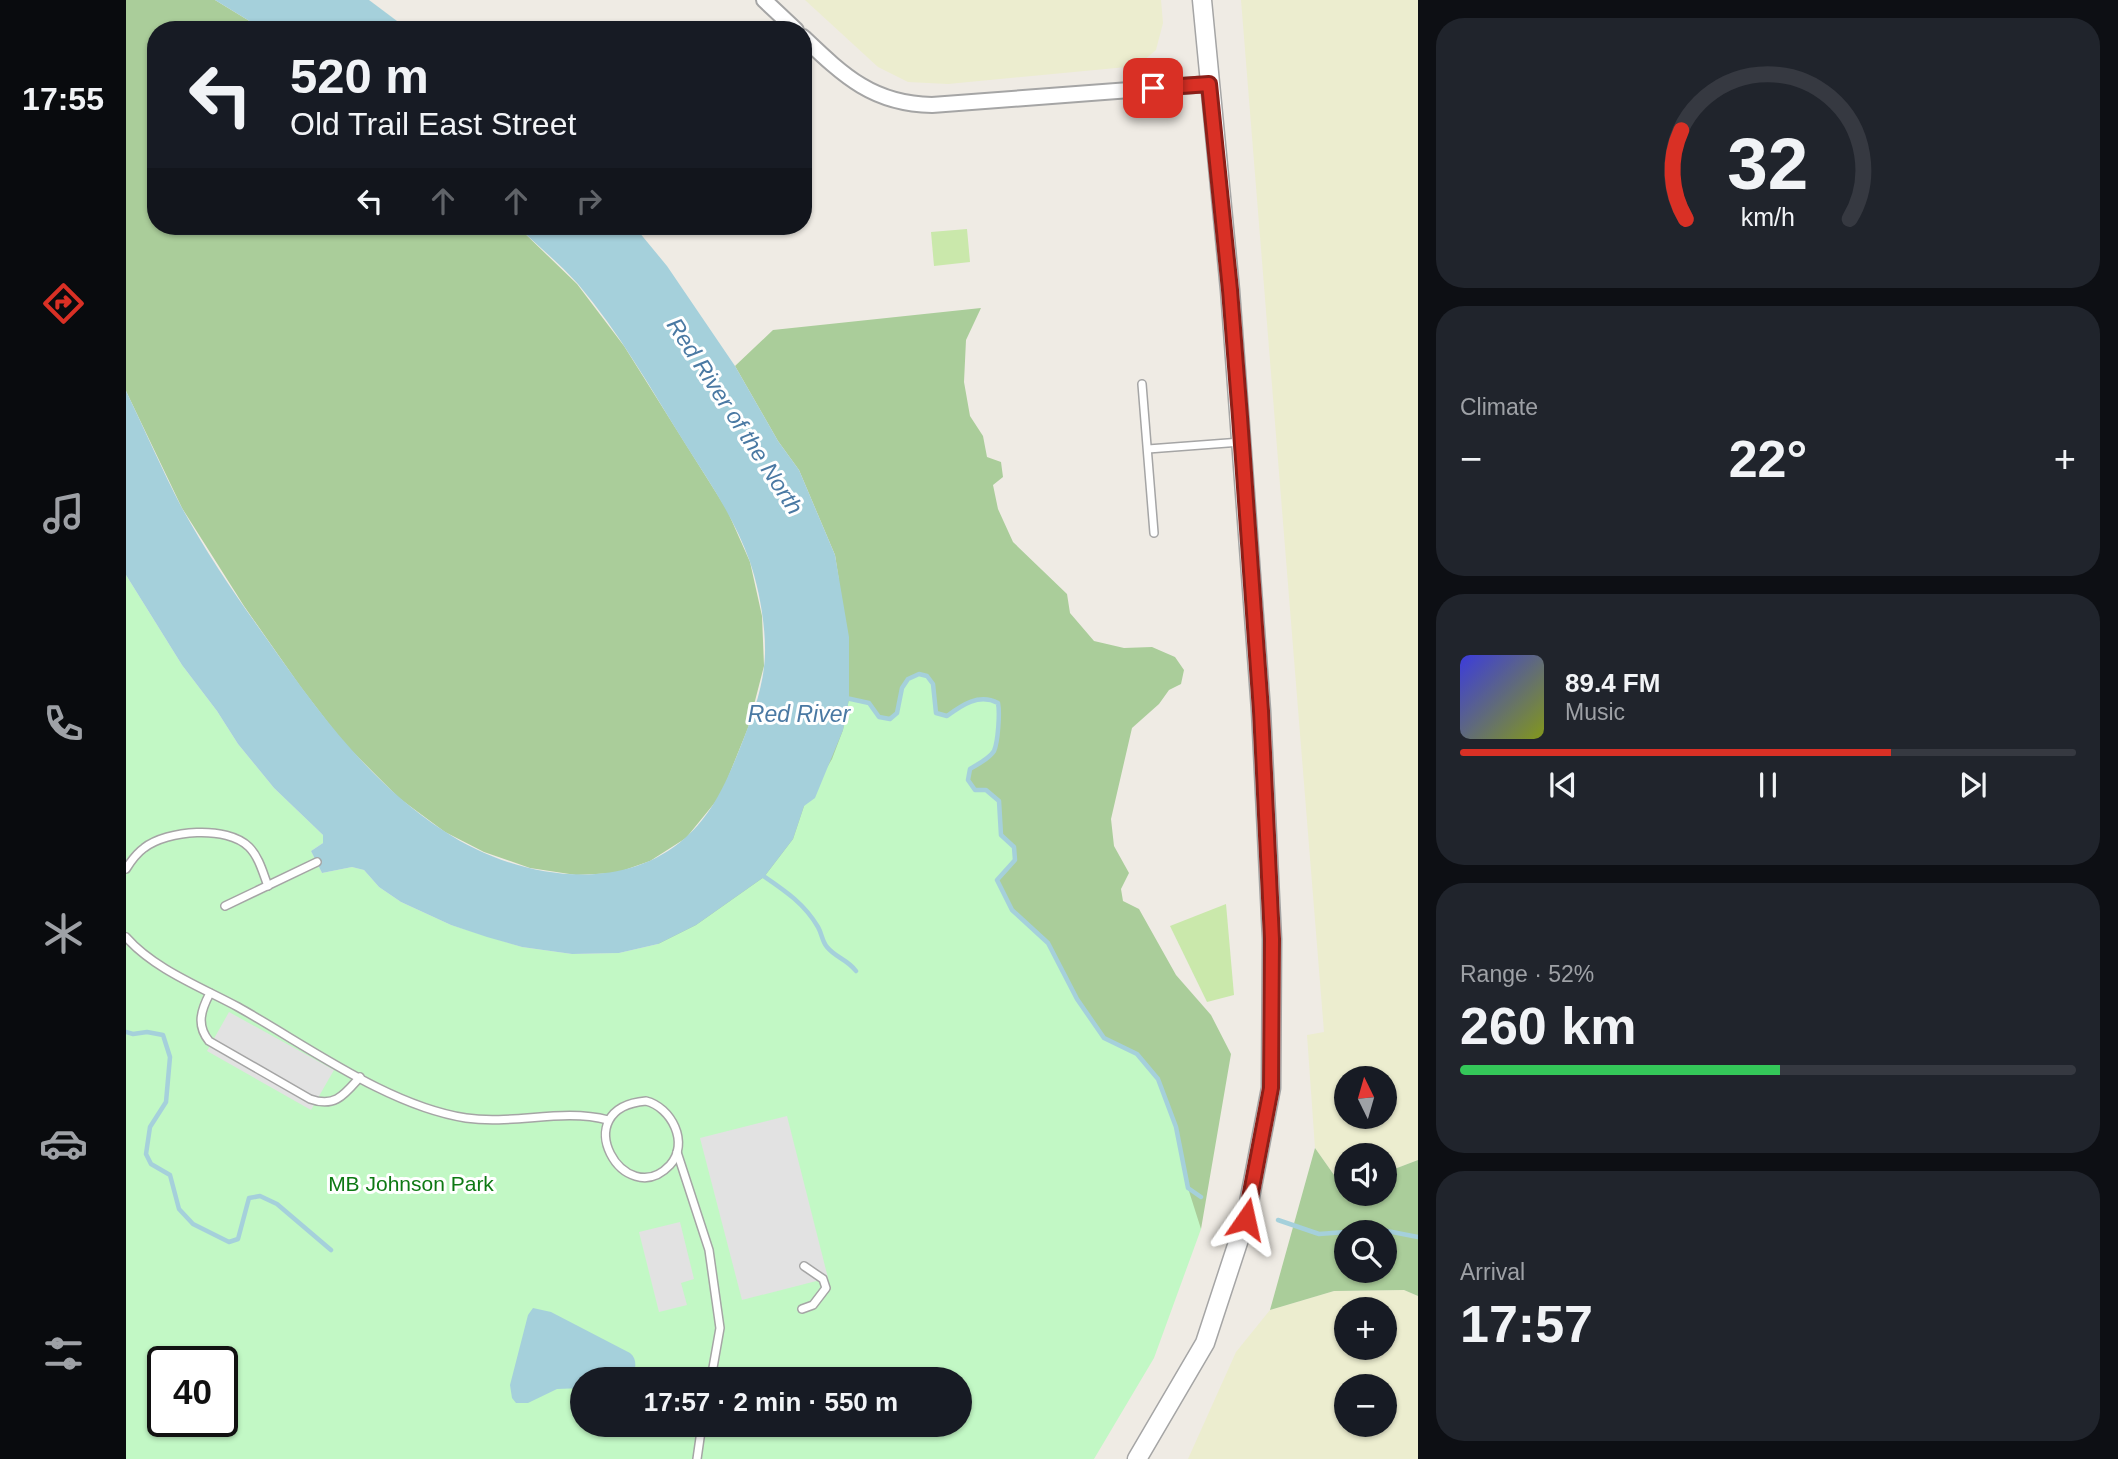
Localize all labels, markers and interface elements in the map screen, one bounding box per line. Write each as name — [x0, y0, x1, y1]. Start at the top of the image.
icon: left — [175, 49, 266, 140]
text: 520 m — [290, 49, 429, 103]
pin — [1123, 58, 1183, 118]
icon: arrive — [1134, 69, 1172, 107]
text: 17:55 — [22, 81, 104, 117]
text: Old Trail East Street — [290, 106, 576, 142]
text: 32 — [1728, 123, 1808, 204]
icon: left — [351, 182, 389, 220]
icon: ahead — [424, 182, 462, 220]
icon: ahead — [497, 182, 535, 220]
icon: right — [570, 182, 608, 220]
text: km/h — [1741, 203, 1795, 231]
icon: directions — [39, 279, 88, 328]
water label: Red River of the North — [662, 313, 808, 519]
text: Climate — [1460, 394, 1538, 420]
text: 22° — [1729, 430, 1807, 488]
text: − — [1460, 438, 1482, 480]
text: + — [2054, 438, 2076, 480]
icon: music — [39, 489, 88, 538]
text: 89.4 FM — [1565, 668, 1660, 698]
icon: phone — [39, 699, 88, 748]
text: Music — [1565, 699, 1625, 725]
water label: Red River — [748, 701, 851, 727]
icon: previous — [1544, 766, 1582, 804]
icon: pause — [1749, 766, 1787, 804]
icon: next — [1954, 766, 1992, 804]
icon: climate — [39, 909, 88, 958]
text: Range · 52% — [1460, 961, 1594, 987]
text: 260 km — [1460, 997, 1636, 1055]
north arrow — [1334, 1066, 1396, 1129]
map controls — [1334, 1066, 1397, 1437]
icon: car — [39, 1119, 88, 1168]
button: sound — [1334, 1143, 1397, 1206]
park label: MB Johnson Park — [328, 1172, 494, 1195]
position arrow — [1209, 1182, 1283, 1256]
button: search — [1334, 1220, 1397, 1283]
text: Arrival — [1460, 1259, 1525, 1285]
text: 17:57 — [1460, 1295, 1593, 1353]
button: + — [1334, 1297, 1397, 1360]
icon: filters — [39, 1329, 88, 1378]
speed limit sign: 40 — [147, 1346, 238, 1437]
button: − — [1334, 1374, 1397, 1437]
text: 17:57 · 2 min · 550 m — [644, 1387, 898, 1417]

